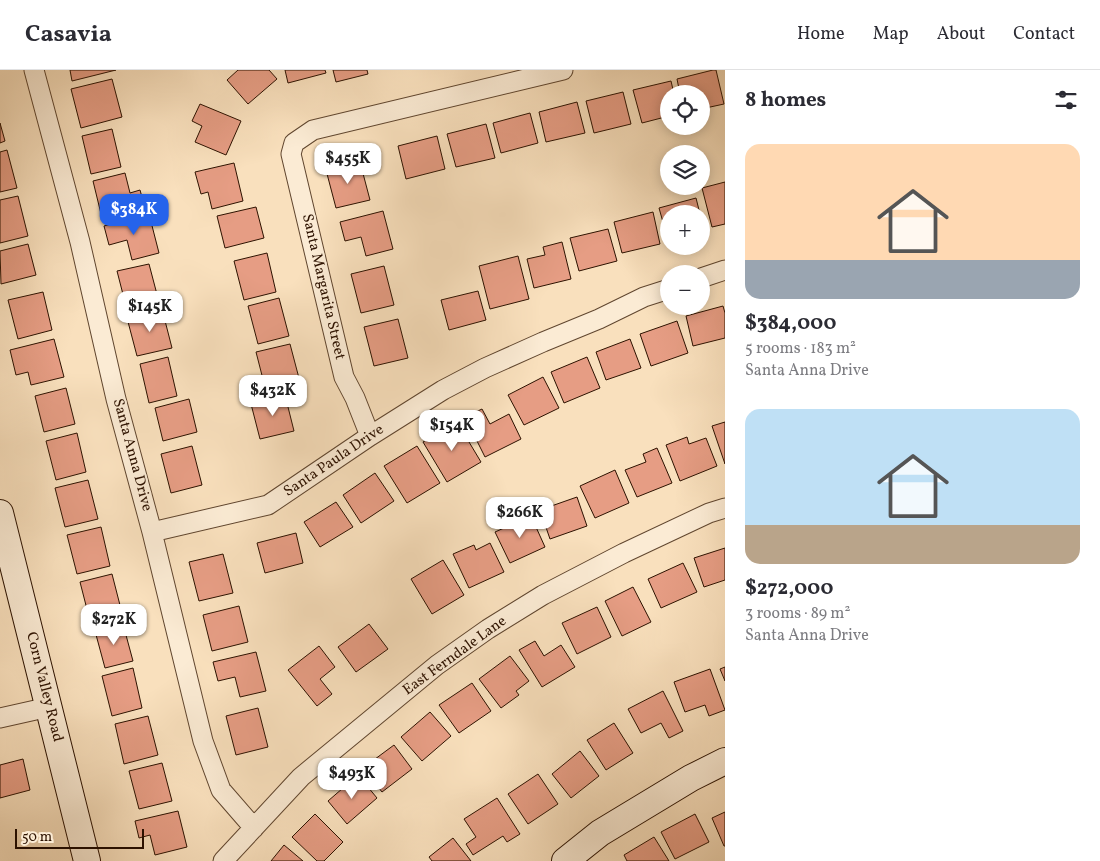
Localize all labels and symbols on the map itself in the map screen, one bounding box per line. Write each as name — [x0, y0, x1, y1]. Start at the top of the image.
pin: $455K — [313, 142, 383, 185]
pin: $384K — [99, 194, 169, 236]
street label: Santa Margarita Street — [296, 212, 350, 362]
pin: $145K — [115, 290, 185, 333]
pin: $432K — [238, 374, 308, 417]
street label: Santa Anna Drive — [107, 396, 157, 514]
pin: $154K — [417, 410, 487, 452]
street label: Santa Paula Drive — [280, 420, 388, 502]
pin: $266K — [485, 496, 555, 539]
pin: $272K — [79, 604, 149, 646]
street label: East Ferndale Lane — [399, 611, 511, 701]
street label: Corn Valley Road — [20, 630, 68, 744]
pin: $493K — [317, 758, 387, 800]
scale bar — [15, 826, 144, 849]

